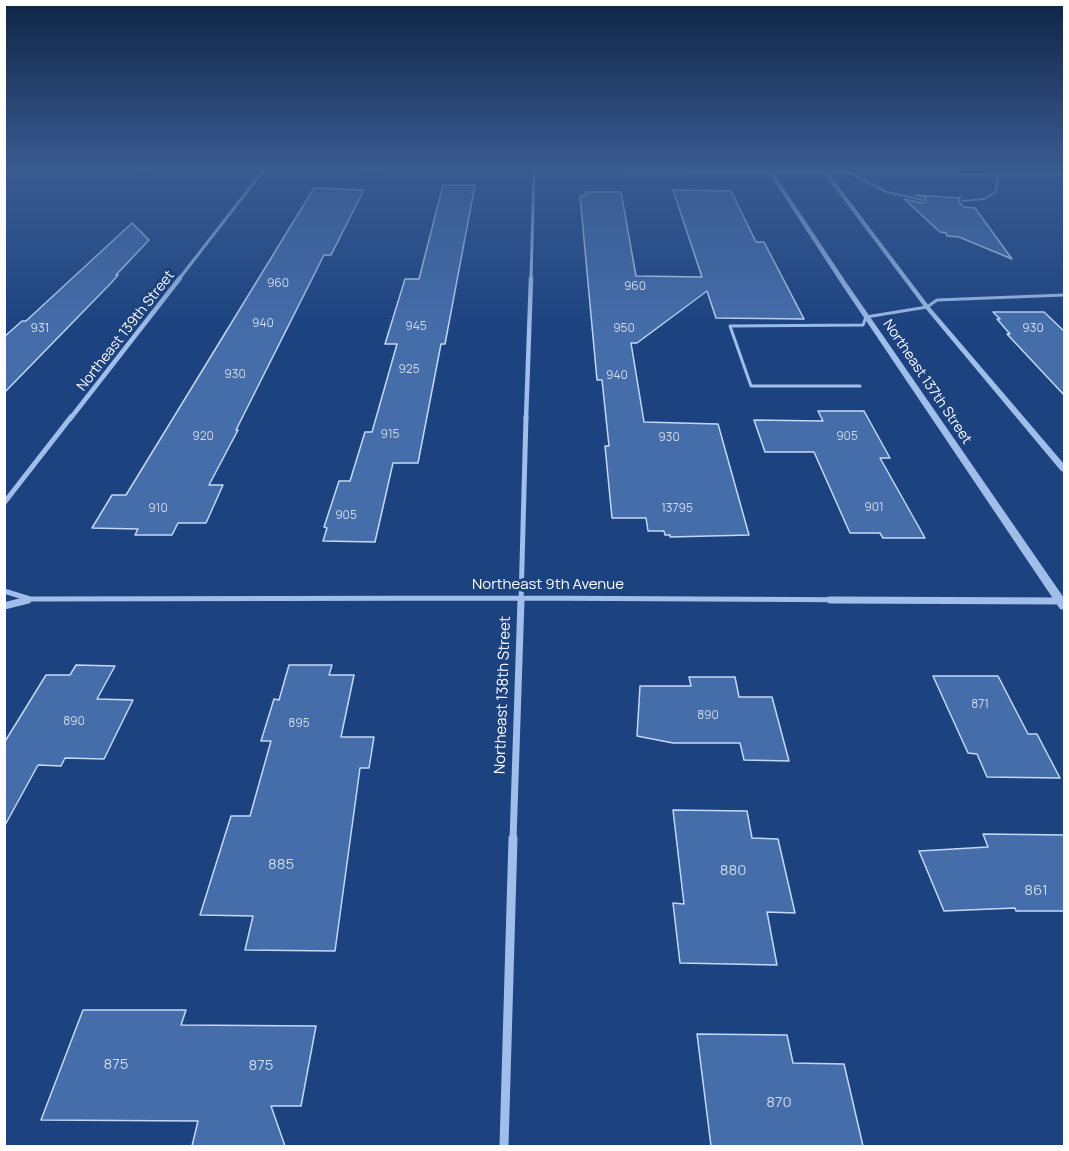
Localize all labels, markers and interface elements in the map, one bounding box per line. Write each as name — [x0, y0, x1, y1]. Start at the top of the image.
street label: Northeast 139th Street — [74, 267, 178, 395]
house number: 960 — [267, 277, 289, 291]
house number: 960 — [624, 280, 646, 294]
house number: 940 — [252, 317, 274, 331]
street label: Northeast 137th Street — [879, 317, 975, 447]
house number: 945 — [405, 320, 427, 334]
house number: 931 — [31, 322, 49, 336]
house number: 950 — [613, 322, 635, 336]
house number: 930 — [1022, 322, 1044, 336]
house number: 925 — [398, 363, 420, 377]
house number: 930 — [224, 368, 246, 382]
house number: 940 — [606, 369, 628, 383]
house number: 915 — [380, 428, 400, 442]
house number: 920 — [192, 430, 214, 444]
house number: 905 — [836, 430, 858, 444]
house number: 930 — [658, 431, 680, 445]
house number: 901 — [864, 501, 884, 515]
house number: 910 — [148, 502, 168, 516]
house number: 13795 — [661, 502, 693, 516]
house number: 905 — [335, 509, 357, 523]
street label: Northeast 9th Avenue — [472, 576, 624, 594]
street label: Northeast 138th Street — [491, 616, 515, 774]
house number: 871 — [971, 698, 989, 712]
house number: 890 — [697, 709, 719, 723]
house number: 890 — [63, 715, 85, 729]
house number: 895 — [288, 717, 310, 731]
house number: 885 — [268, 856, 294, 874]
house number: 880 — [720, 862, 746, 880]
house number: 861 — [1024, 882, 1048, 900]
house number: 875 — [104, 1056, 128, 1074]
house number: 875 — [249, 1057, 273, 1075]
house number: 870 — [766, 1094, 792, 1112]

